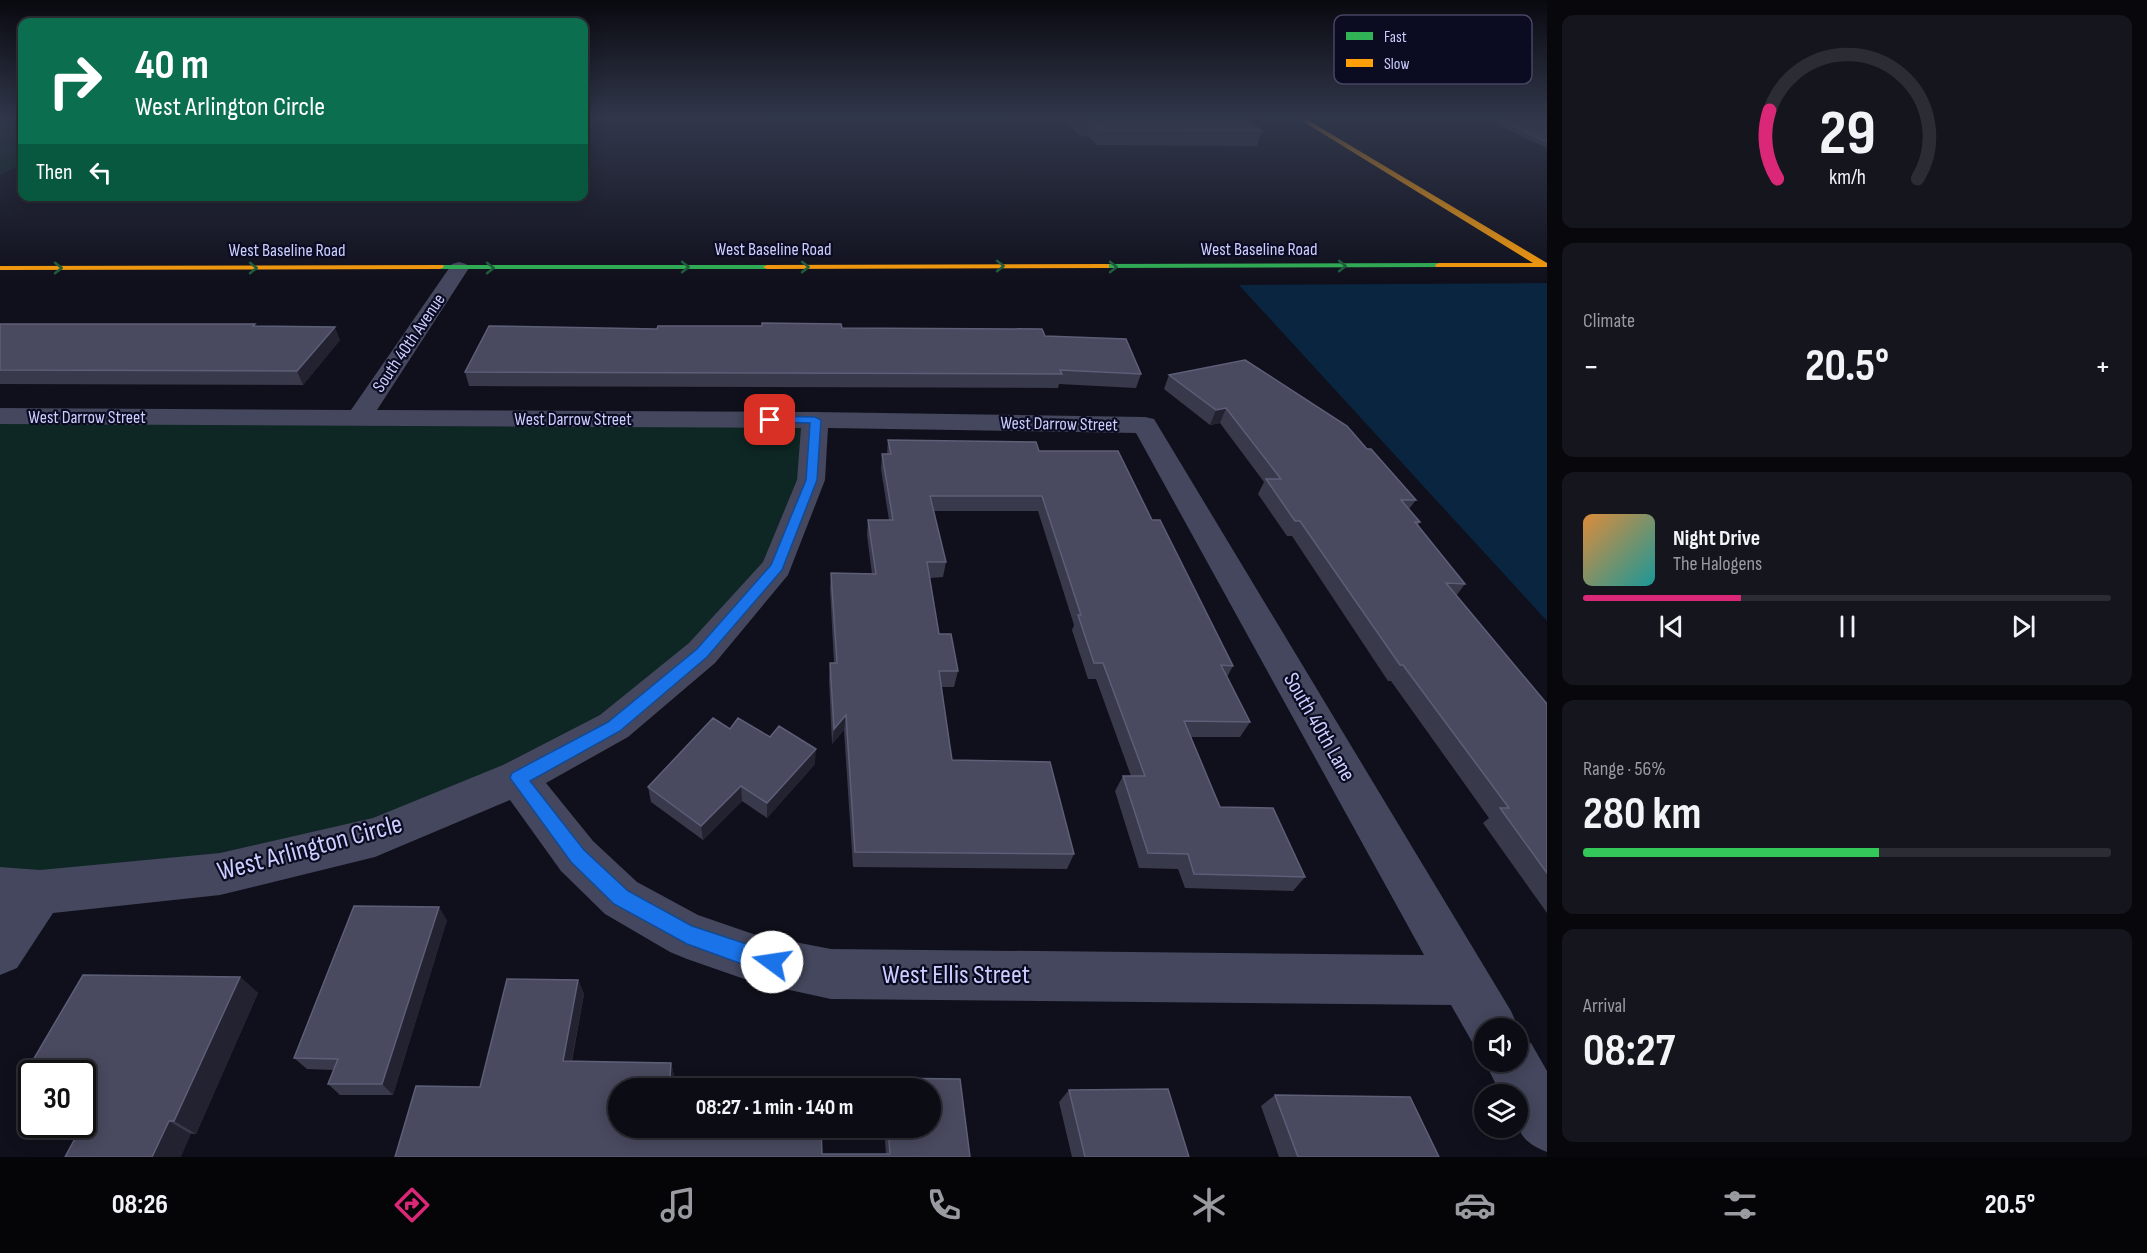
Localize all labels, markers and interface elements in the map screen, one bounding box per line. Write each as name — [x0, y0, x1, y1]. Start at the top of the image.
legend — [1334, 15, 1532, 84]
text: Fast — [1384, 28, 1407, 47]
text: 40 m — [135, 40, 209, 91]
icon: right — [36, 42, 114, 120]
text: Slow — [1384, 55, 1409, 74]
text: West Arlington Circle — [135, 91, 325, 123]
text: 29 — [1819, 97, 1875, 172]
icon: left — [84, 156, 117, 189]
text: Then — [36, 159, 72, 186]
text: km/h — [1828, 165, 1866, 190]
street label: West Baseline Road — [714, 239, 832, 260]
street label: West Baseline Road — [1200, 239, 1318, 260]
street label: West Baseline Road — [228, 240, 346, 261]
one-way arrow — [995, 260, 1004, 272]
one-way arrow — [1108, 260, 1117, 273]
one-way arrow — [1338, 260, 1347, 272]
one-way arrow — [681, 261, 690, 273]
one-way arrow — [800, 261, 809, 273]
one-way arrow — [54, 262, 63, 274]
one-way arrow — [249, 262, 258, 274]
one-way arrow — [486, 262, 495, 274]
street label: South 40th Avenue — [368, 290, 450, 396]
text: Climate — [1583, 309, 1635, 333]
text: 20.5° — [1805, 339, 1889, 394]
text: − — [1583, 347, 1599, 387]
text: + — [2095, 347, 2111, 387]
pin — [744, 394, 795, 445]
icon: arrive — [753, 403, 786, 436]
street label: West Darrow Street — [28, 407, 146, 428]
street label: West Darrow Street — [514, 409, 632, 430]
street label: West Darrow Street — [1000, 412, 1118, 436]
text: Night Drive — [1673, 525, 1760, 552]
text: The Halogens — [1673, 552, 1762, 576]
icon: previous — [1655, 610, 1688, 643]
icon: pause — [1831, 610, 1864, 643]
icon: next — [2007, 610, 2040, 643]
street label: South 40th Lane — [1277, 668, 1361, 786]
text: Range · 56% — [1583, 757, 1666, 781]
text: 280 km — [1583, 787, 1701, 842]
street label: West Arlington Circle — [214, 808, 406, 888]
position arrow — [740, 930, 804, 994]
street label: West Ellis Street — [882, 959, 1030, 991]
text: Arrival — [1583, 994, 1626, 1018]
map controls — [1474, 1018, 1528, 1138]
button: sound — [1474, 1018, 1528, 1072]
text: 08:27 — [1583, 1024, 1675, 1079]
speed limit sign: 30 — [18, 1060, 96, 1138]
button: layers — [1474, 1084, 1528, 1138]
text: 08:27 · 1 min · 140 m — [696, 1094, 853, 1121]
icon: directions — [391, 1184, 433, 1226]
icon: music — [657, 1184, 699, 1226]
icon: phone — [923, 1184, 965, 1226]
icon: climate — [1188, 1184, 1230, 1226]
icon: car — [1454, 1184, 1496, 1226]
icon: filters — [1719, 1184, 1761, 1226]
text: 08:26 — [112, 1189, 168, 1221]
text: 20.5° — [1985, 1189, 2035, 1221]

